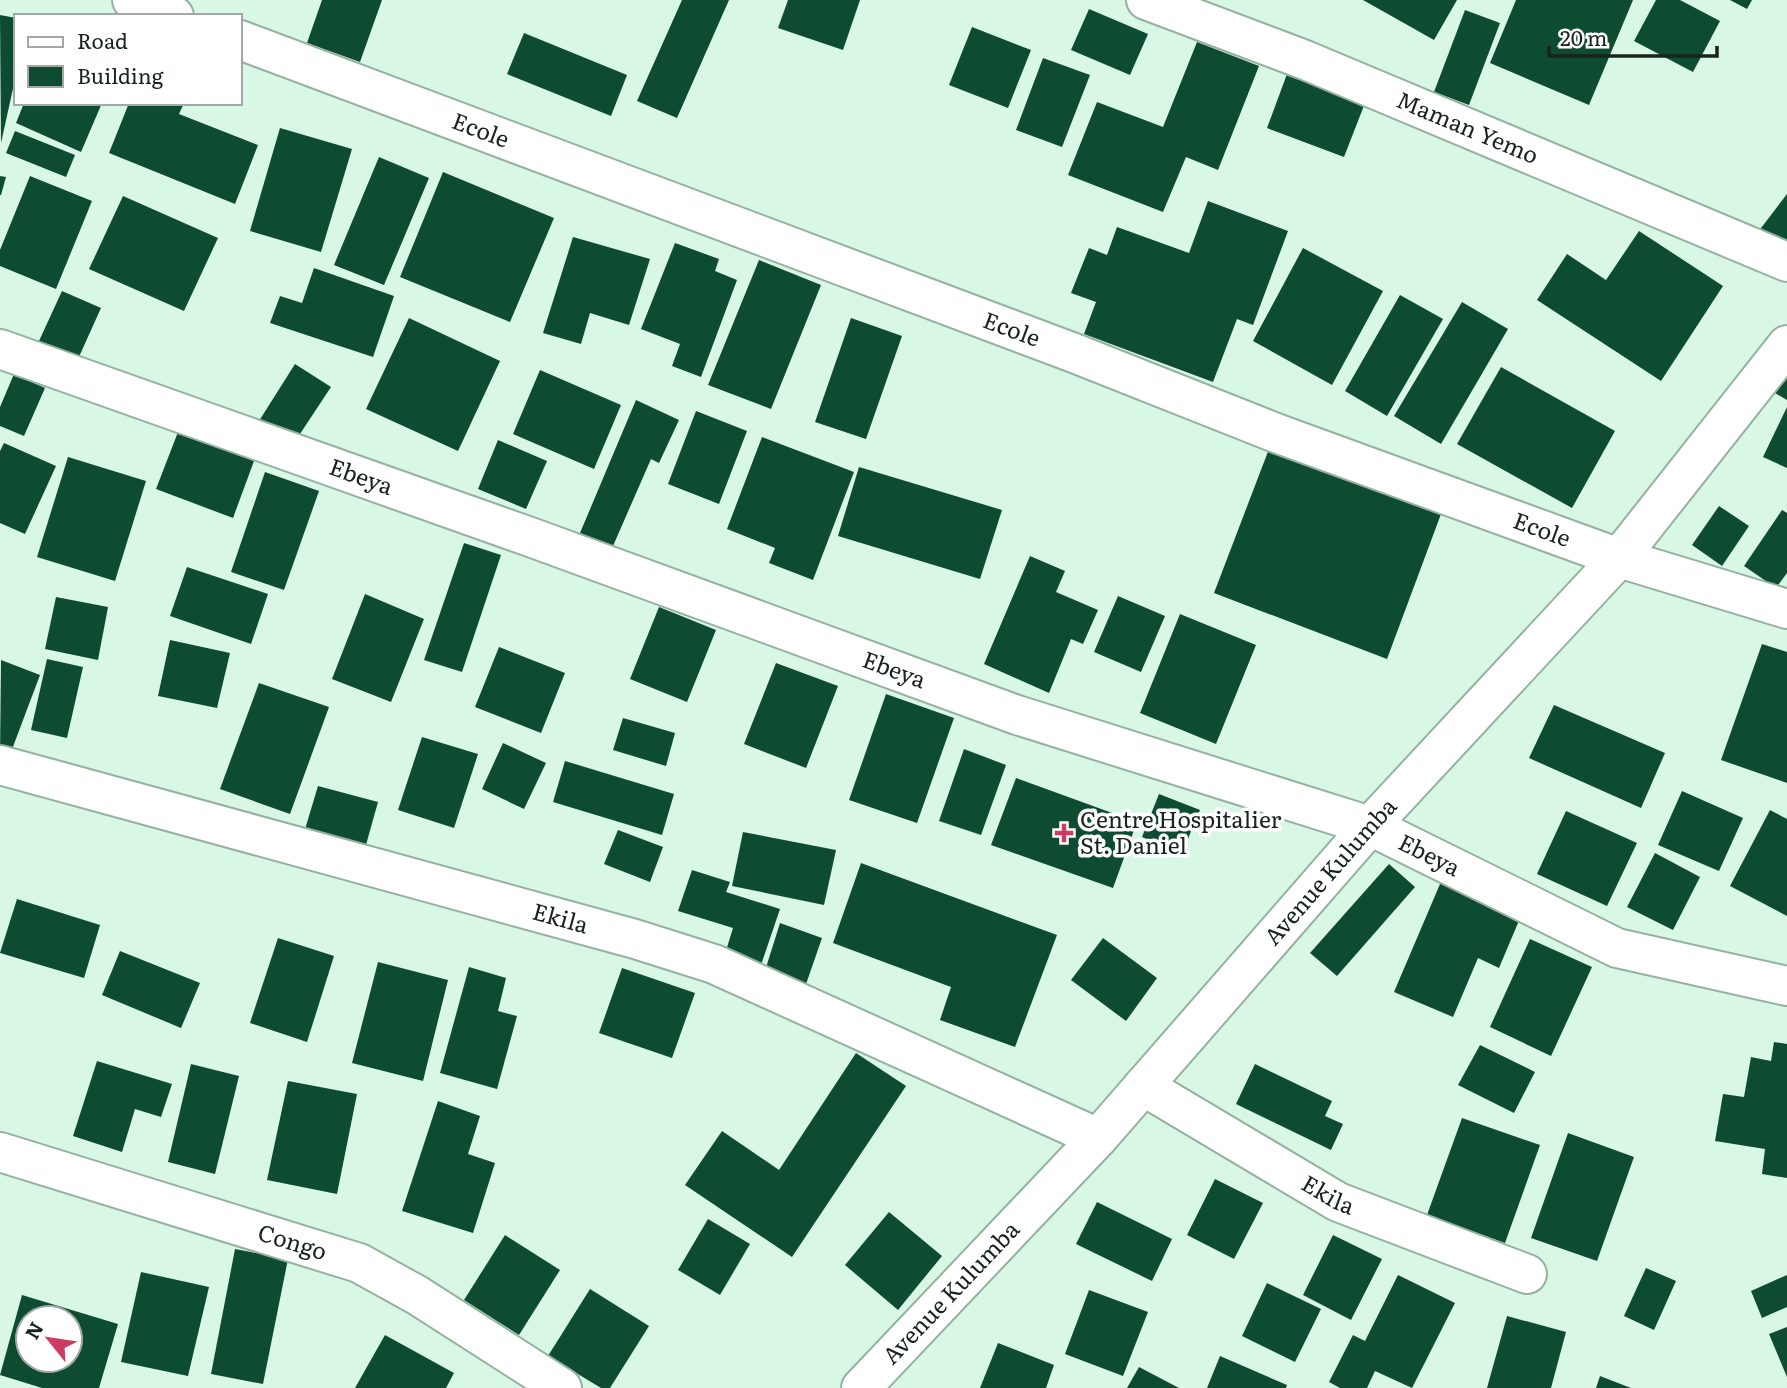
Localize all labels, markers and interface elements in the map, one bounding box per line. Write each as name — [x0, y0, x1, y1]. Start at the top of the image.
legend — [14, 14, 242, 105]
scale bar — [1549, 14, 1717, 58]
text: 20 m — [1560, 21, 1607, 52]
text: Road — [77, 24, 128, 55]
text: Building — [77, 59, 164, 90]
street label: Maman Yemo — [1392, 81, 1544, 171]
street label: Ecole — [448, 102, 515, 155]
street label: Ecole — [979, 301, 1046, 354]
street label: Ebeya — [325, 448, 399, 502]
street label: Ecole — [1509, 502, 1576, 554]
street label: Ebeya — [858, 641, 932, 696]
street label: Avenue Kulumba — [1255, 789, 1404, 952]
place label: Centre Hospitalier St. Daniel — [1080, 801, 1282, 861]
marker: Centre Hospitalier St. Daniel — [1054, 823, 1074, 843]
street label: Ebeya — [1393, 824, 1467, 883]
street label: Ekila — [529, 893, 593, 941]
street label: Ekila — [1296, 1165, 1361, 1222]
street label: Avenue Kulumba — [873, 1212, 1027, 1371]
street label: Congo — [254, 1214, 332, 1267]
north arrow — [14, 1304, 84, 1374]
text: N — [17, 1316, 50, 1344]

